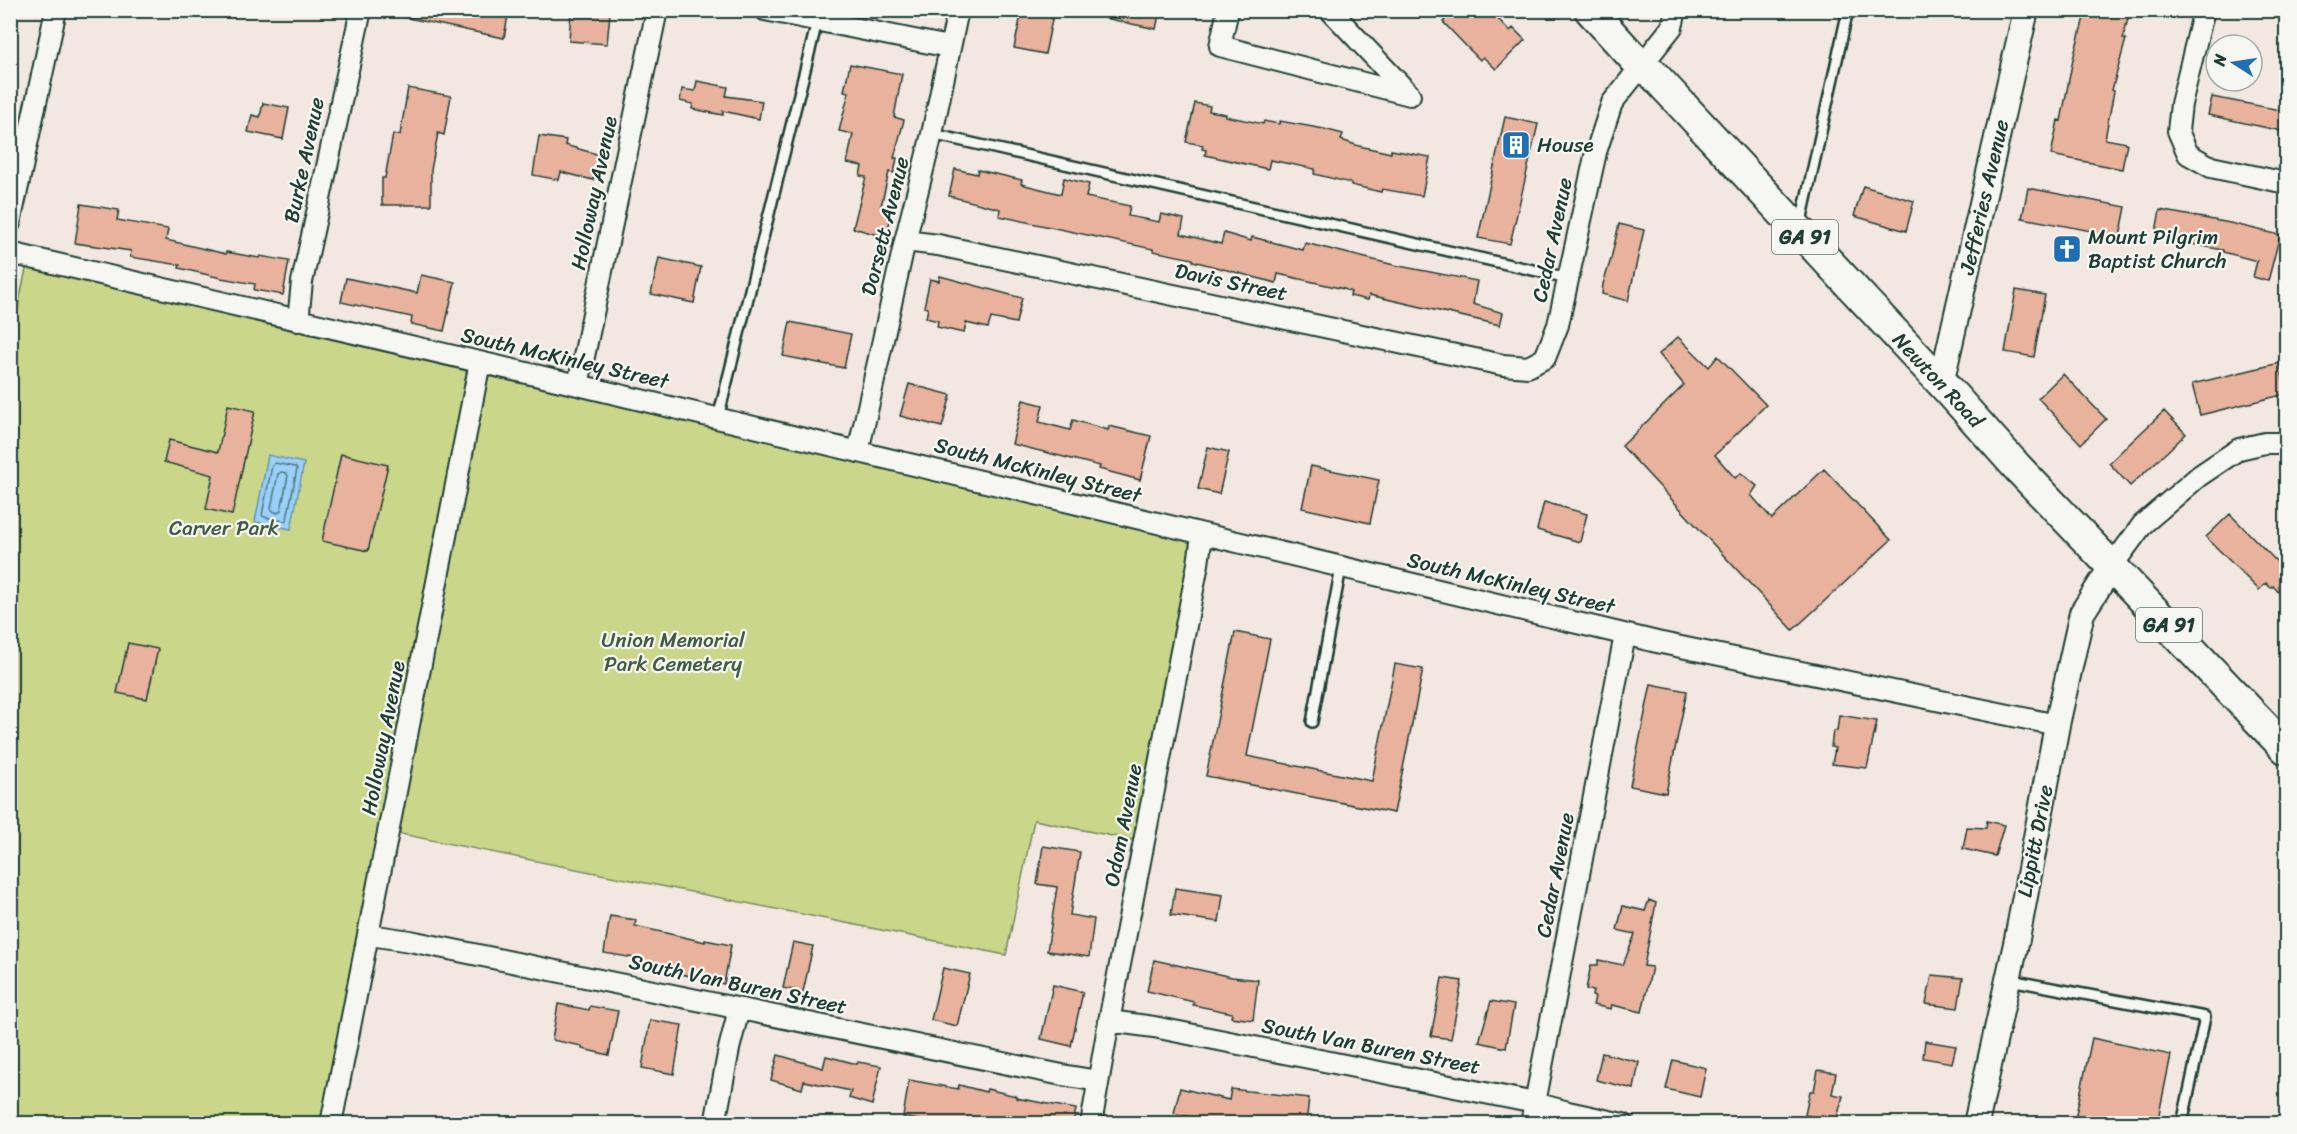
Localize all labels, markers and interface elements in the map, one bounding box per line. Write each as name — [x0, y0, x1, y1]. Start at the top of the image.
north arrow — [2204, 33, 2264, 93]
text: N — [2204, 51, 2235, 69]
street label: Burke Avenue — [272, 93, 336, 226]
street label: Holloway Avenue — [559, 112, 629, 274]
street label: Jefferies Avenue — [1947, 116, 2020, 279]
place label: House — [1537, 126, 1594, 164]
building icon: House — [1500, 129, 1532, 161]
street label: Dorsett Avenue — [849, 152, 921, 300]
street label: Cedar Avenue — [1520, 174, 1584, 306]
place label: Mount Pilgrim Baptist Church — [2088, 218, 2227, 280]
road number: GA 91 — [1772, 220, 1838, 254]
church icon: Mount Pilgrim Baptist Church — [2051, 233, 2083, 265]
street label: Davis Street — [1171, 252, 1291, 312]
street label: South McKinley Street — [457, 316, 674, 401]
street label: Newton Road — [1883, 323, 1995, 439]
street label: South McKinley Street — [930, 426, 1147, 514]
park label: Carver Park — [169, 509, 279, 547]
street label: South McKinley Street — [1403, 541, 1620, 626]
road number: GA 91 — [2136, 608, 2202, 642]
park label: Union Memorial Park Cemetery — [601, 621, 746, 683]
street label: Holloway Avenue — [349, 657, 417, 819]
street label: Odom Avenue — [1092, 760, 1154, 890]
street label: Lippitt Drive — [2005, 781, 2065, 900]
street label: Cedar Avenue — [1524, 809, 1586, 941]
street label: South Van Buren Street — [626, 942, 850, 1026]
street label: South Van Buren Street — [1258, 1006, 1484, 1086]

